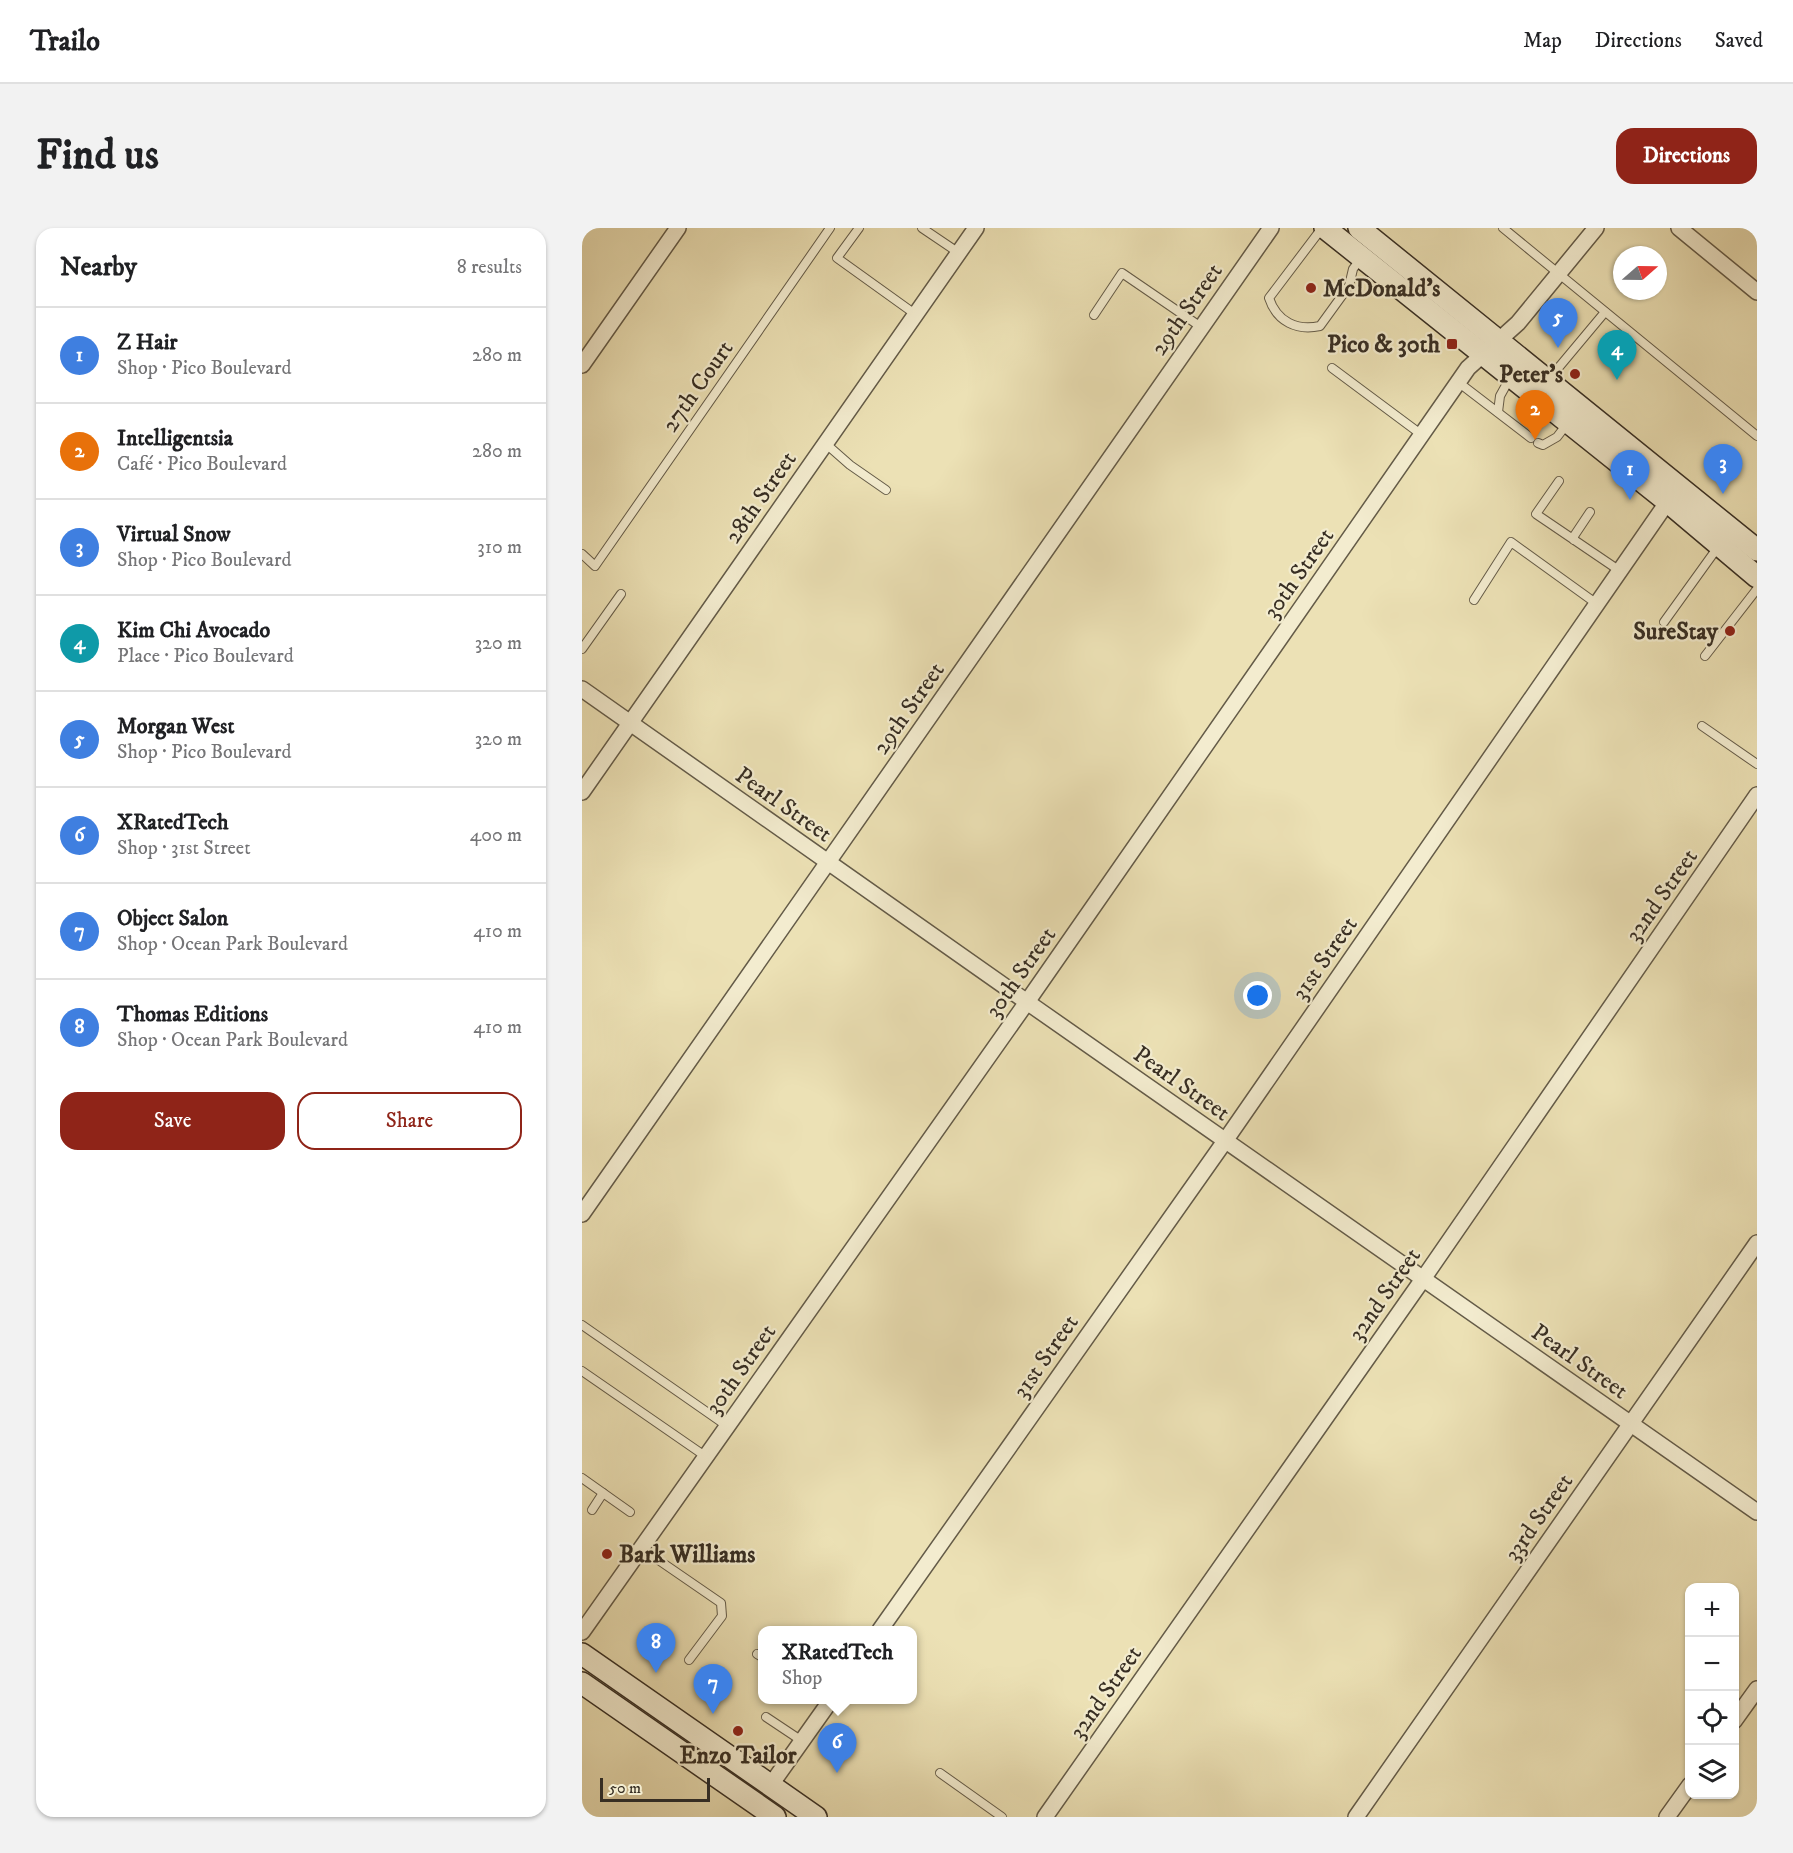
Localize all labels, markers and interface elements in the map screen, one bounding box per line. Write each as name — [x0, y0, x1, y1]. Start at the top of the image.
text: Trailo — [30, 24, 100, 59]
text: Map — [1523, 28, 1562, 54]
text: Directions — [1595, 28, 1682, 54]
text: Saved — [1715, 28, 1763, 54]
button: Directions — [1616, 128, 1757, 184]
text: Find us — [36, 130, 159, 182]
north arrow — [1613, 246, 1667, 300]
text: Nearby — [60, 251, 137, 284]
text: 8 results — [457, 255, 522, 280]
street label: 29th Street — [1144, 257, 1230, 362]
place label: McDonald's — [1323, 274, 1440, 304]
marker: McDonald's — [1304, 281, 1318, 295]
pin: 5 — [1538, 298, 1578, 348]
text: Z Hair — [117, 329, 178, 356]
place label: Pico & 30th — [1327, 330, 1440, 360]
pin: 4 — [1598, 330, 1636, 380]
street label: 27th Court — [655, 335, 740, 438]
marker: Pico & 30th — [1445, 337, 1459, 351]
text: 1 — [76, 343, 83, 368]
text: 280 m — [472, 343, 522, 368]
text: Shop · Pico Boulevard — [117, 356, 291, 381]
place label: Peter's — [1499, 360, 1563, 390]
marker: Peter's — [1568, 367, 1582, 381]
pin: 2 — [1516, 390, 1554, 440]
text: Intelligentsia — [117, 425, 233, 452]
text: 2 — [75, 439, 84, 464]
text: 280 m — [472, 439, 522, 464]
pin: 3 — [1704, 444, 1742, 494]
street label: 28th Street — [718, 445, 804, 550]
pin: 1 — [1610, 450, 1650, 500]
text: Café · Pico Boulevard — [117, 452, 287, 477]
text: Virtual Snow — [117, 521, 231, 548]
street label: 30th Street — [1257, 522, 1341, 625]
text: 3 — [76, 535, 83, 560]
text: 310 m — [477, 535, 522, 560]
text: Shop · Pico Boulevard — [117, 548, 291, 573]
text: Kim Chi Avocado — [117, 617, 270, 644]
place label: SureStay — [1633, 617, 1719, 647]
marker: SureStay — [1723, 624, 1737, 638]
text: 4 — [74, 631, 85, 656]
text: 320 m — [475, 631, 522, 656]
text: Place · Pico Boulevard — [117, 644, 294, 669]
street label: 29th Street — [866, 656, 952, 761]
text: Morgan West — [117, 713, 234, 740]
text: 5 — [75, 727, 84, 752]
text: 320 m — [475, 727, 522, 752]
text: Shop · Pico Boulevard — [117, 740, 291, 765]
street label: Pearl Street — [729, 761, 838, 849]
text: XRatedTech — [117, 809, 229, 836]
text: 6 — [74, 823, 85, 848]
text: 400 m — [470, 823, 522, 848]
text: Shop · 31st Street — [117, 836, 251, 861]
street label: 32nd Street — [1619, 843, 1705, 948]
text: Object Salon — [117, 905, 228, 932]
street label: 31st Street — [1285, 911, 1365, 1006]
text: 7 — [74, 919, 85, 944]
text: 410 m — [473, 919, 522, 944]
street label: 30th Street — [979, 921, 1063, 1024]
text: Shop · Ocean Park Boulevard — [117, 932, 348, 957]
your location — [1243, 981, 1272, 1010]
text: Thomas Editions — [117, 1001, 268, 1028]
text: 8 — [74, 1015, 85, 1040]
text: 410 m — [473, 1015, 522, 1040]
text: Shop · Ocean Park Boulevard — [117, 1028, 348, 1053]
street label: Pearl Street — [1127, 1040, 1236, 1128]
button: Save — [60, 1092, 285, 1150]
button: Share — [297, 1092, 522, 1150]
street label: 32nd Street — [1342, 1242, 1428, 1347]
street label: 31st Street — [1006, 1309, 1086, 1404]
street label: 30th Street — [699, 1318, 783, 1421]
street label: Pearl Street — [1525, 1318, 1634, 1406]
street label: 33rd Street — [1498, 1467, 1580, 1567]
place label: Bark Williams — [619, 1540, 755, 1570]
marker: Bark Williams — [600, 1547, 614, 1561]
map controls — [1685, 1583, 1739, 1799]
button: + — [1685, 1583, 1739, 1637]
pin: 8 — [636, 1624, 676, 1673]
popup — [758, 1626, 917, 1704]
button: − — [1685, 1637, 1739, 1691]
text: XRatedTech — [782, 1639, 893, 1666]
street label: 32nd Street — [1063, 1640, 1149, 1745]
pin: 7 — [694, 1664, 732, 1714]
text: Shop — [782, 1666, 822, 1691]
button: locate — [1685, 1691, 1739, 1745]
marker: Enzo Tailor — [731, 1724, 745, 1738]
pin: 6 — [818, 1724, 856, 1773]
place label: Enzo Tailor — [680, 1741, 797, 1771]
button: layers — [1685, 1745, 1739, 1799]
scale bar — [600, 1775, 710, 1802]
text: 50 m — [609, 1778, 641, 1798]

